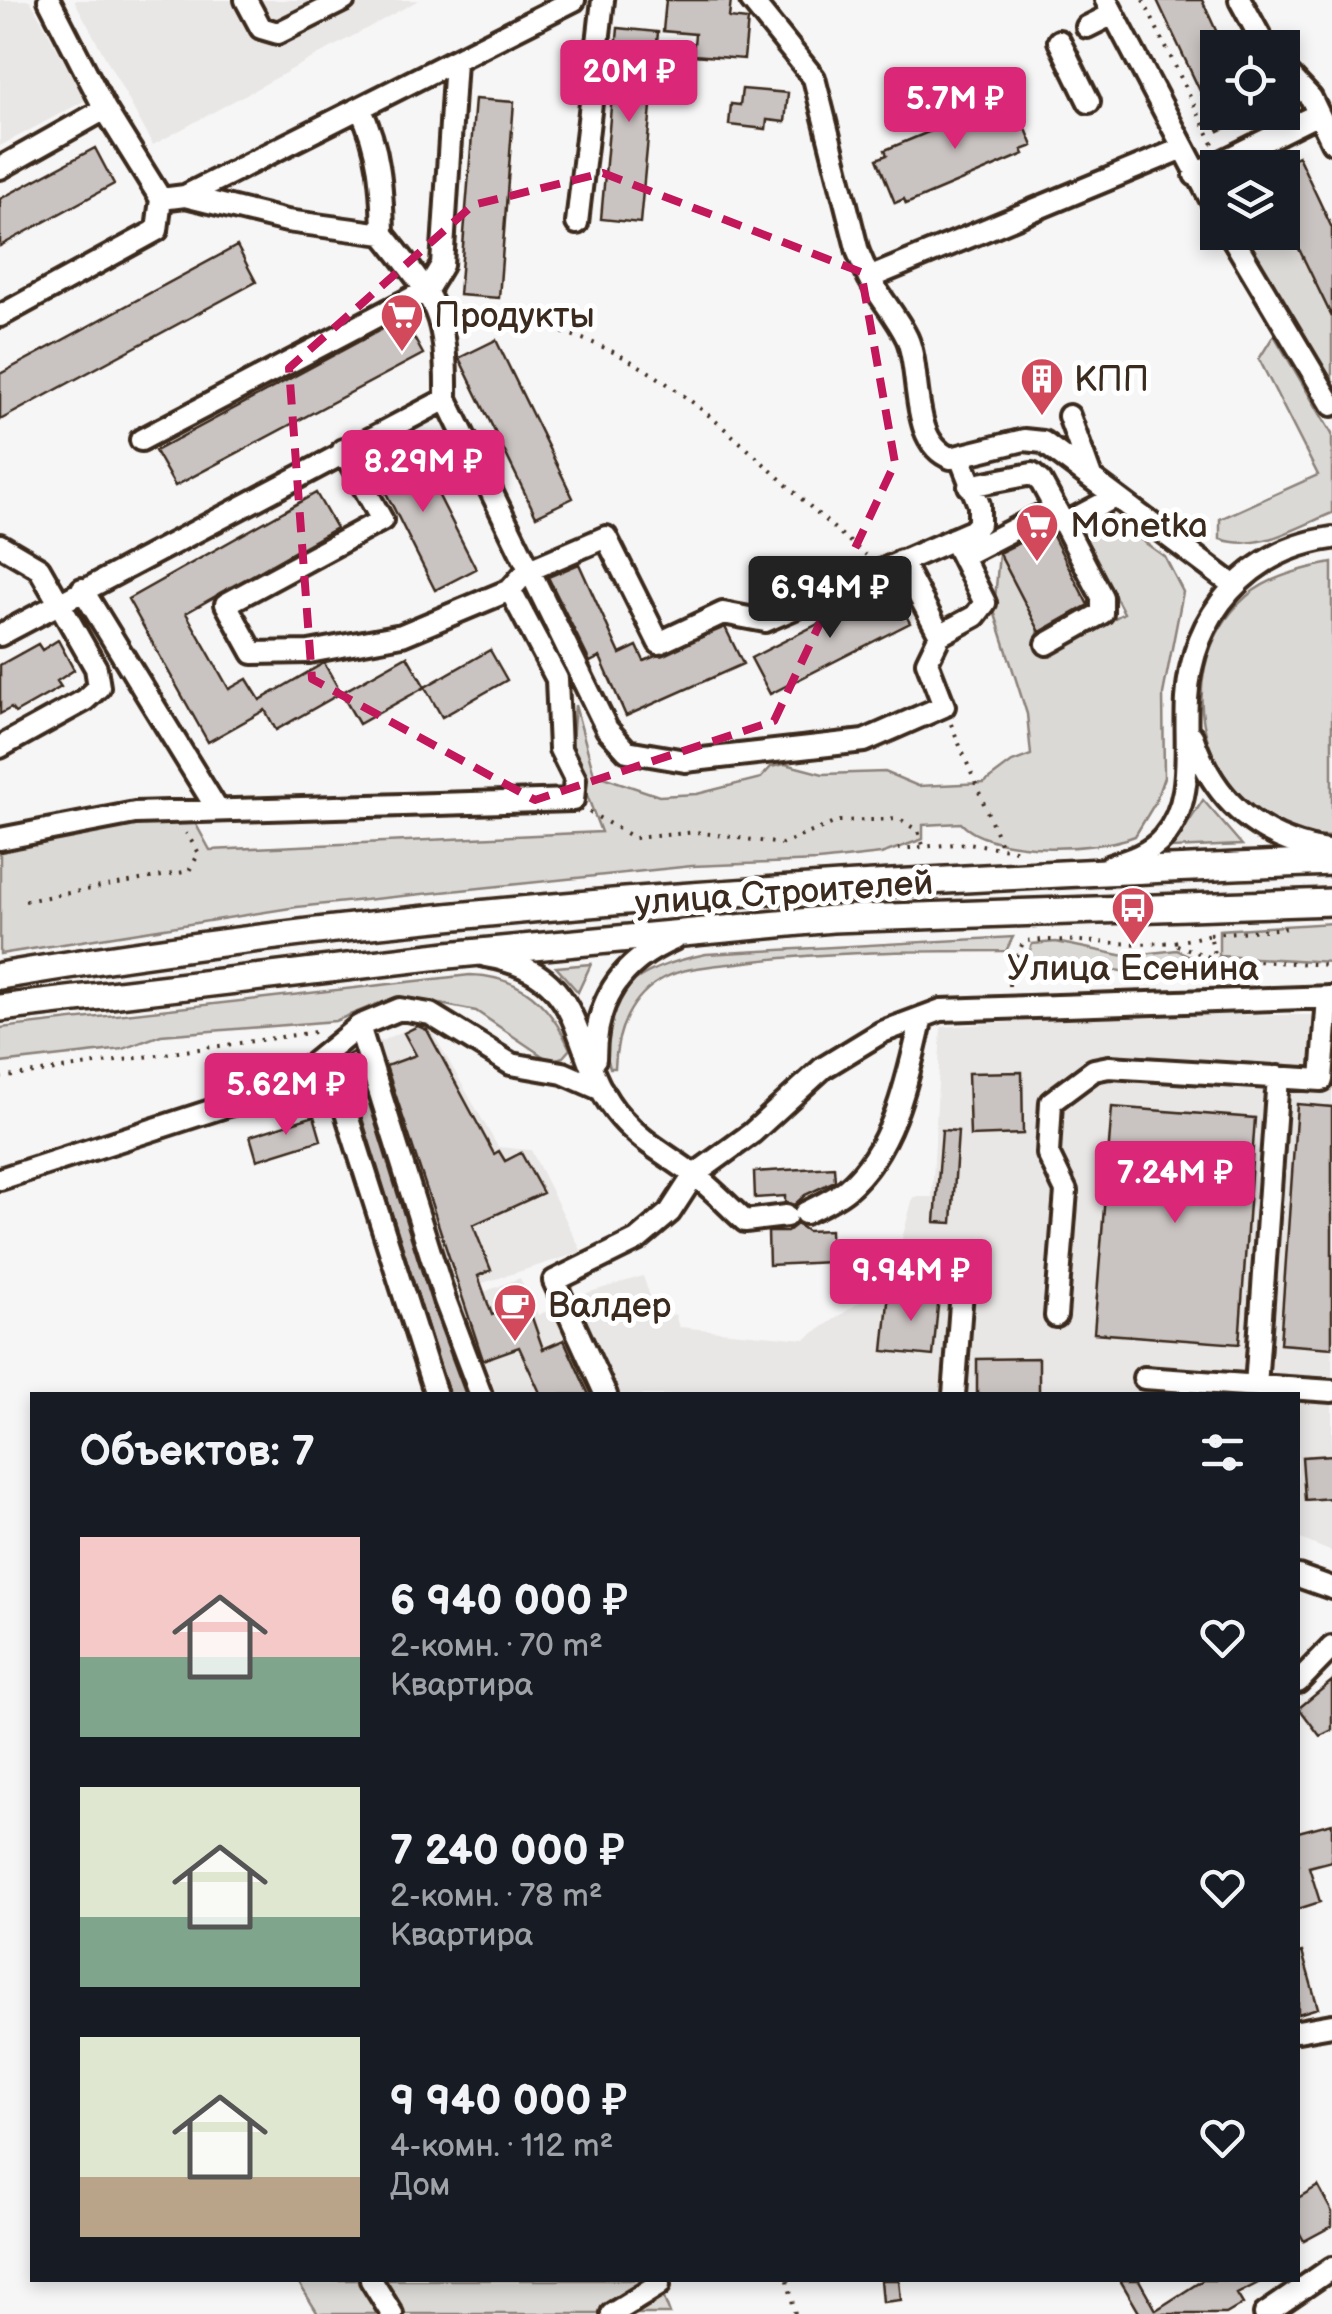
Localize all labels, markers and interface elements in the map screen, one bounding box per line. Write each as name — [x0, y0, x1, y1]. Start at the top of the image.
map controls — [1200, 30, 1300, 250]
button: locate — [1200, 30, 1300, 130]
pin: 20M ₽ — [559, 40, 699, 125]
text: 20M ₽ — [582, 53, 676, 92]
pin: 5.7M ₽ — [874, 67, 1036, 152]
text: 5.7M ₽ — [906, 80, 1004, 119]
button: layers — [1200, 150, 1300, 250]
supermarket icon: Продукты — [379, 292, 425, 353]
place label: Продукты — [434, 295, 595, 338]
building icon: КПП — [1019, 356, 1065, 417]
place label: КПП — [1074, 359, 1149, 402]
pin: 8.29M ₽ — [331, 430, 515, 515]
text: 8.29M ₽ — [363, 443, 483, 482]
supermarket icon: Monetka — [1014, 502, 1060, 563]
place label: Monetka — [1070, 505, 1208, 548]
pin: 6.94M ₽ — [738, 556, 922, 641]
text: 6.94M ₽ — [771, 569, 889, 608]
street label: улица Строителей — [634, 862, 935, 925]
bus stop icon: Улица Есенина — [1110, 885, 1156, 946]
place label: Улица Есенина — [1007, 948, 1259, 991]
pin: 5.62M ₽ — [194, 1053, 378, 1138]
text: 5.62M ₽ — [227, 1066, 345, 1105]
pin: 7.24M ₽ — [1083, 1141, 1267, 1226]
text: 7.24M ₽ — [1117, 1154, 1233, 1193]
pin: 9.94M ₽ — [819, 1239, 1003, 1324]
text: 9.94M ₽ — [852, 1252, 970, 1291]
cafe icon: Валдер — [492, 1282, 538, 1343]
place label: Валдер — [548, 1285, 672, 1328]
icon: filters — [1195, 1425, 1250, 1480]
text: Объектов: 7 — [80, 1427, 315, 1478]
text: 6 940 000 ₽ — [390, 1576, 628, 1627]
icon: home — [160, 1577, 280, 1697]
icon: heart — [1195, 1610, 1250, 1665]
text: 2-комн. · 70 m² — [390, 1627, 603, 1666]
text: Квартира — [390, 1666, 533, 1705]
text: 7 240 000 ₽ — [390, 1826, 625, 1877]
icon: home — [160, 1827, 280, 1947]
icon: heart — [1195, 1860, 1250, 1915]
text: 2-комн. · 78 m² — [390, 1877, 603, 1916]
text: Квартира — [390, 1916, 533, 1955]
text: 9 940 000 ₽ — [390, 2076, 627, 2127]
icon: home — [160, 2077, 280, 2197]
icon: heart — [1195, 2110, 1250, 2165]
text: 4-комн. · 112 m² — [390, 2127, 613, 2166]
text: Дом — [390, 2166, 450, 2205]

